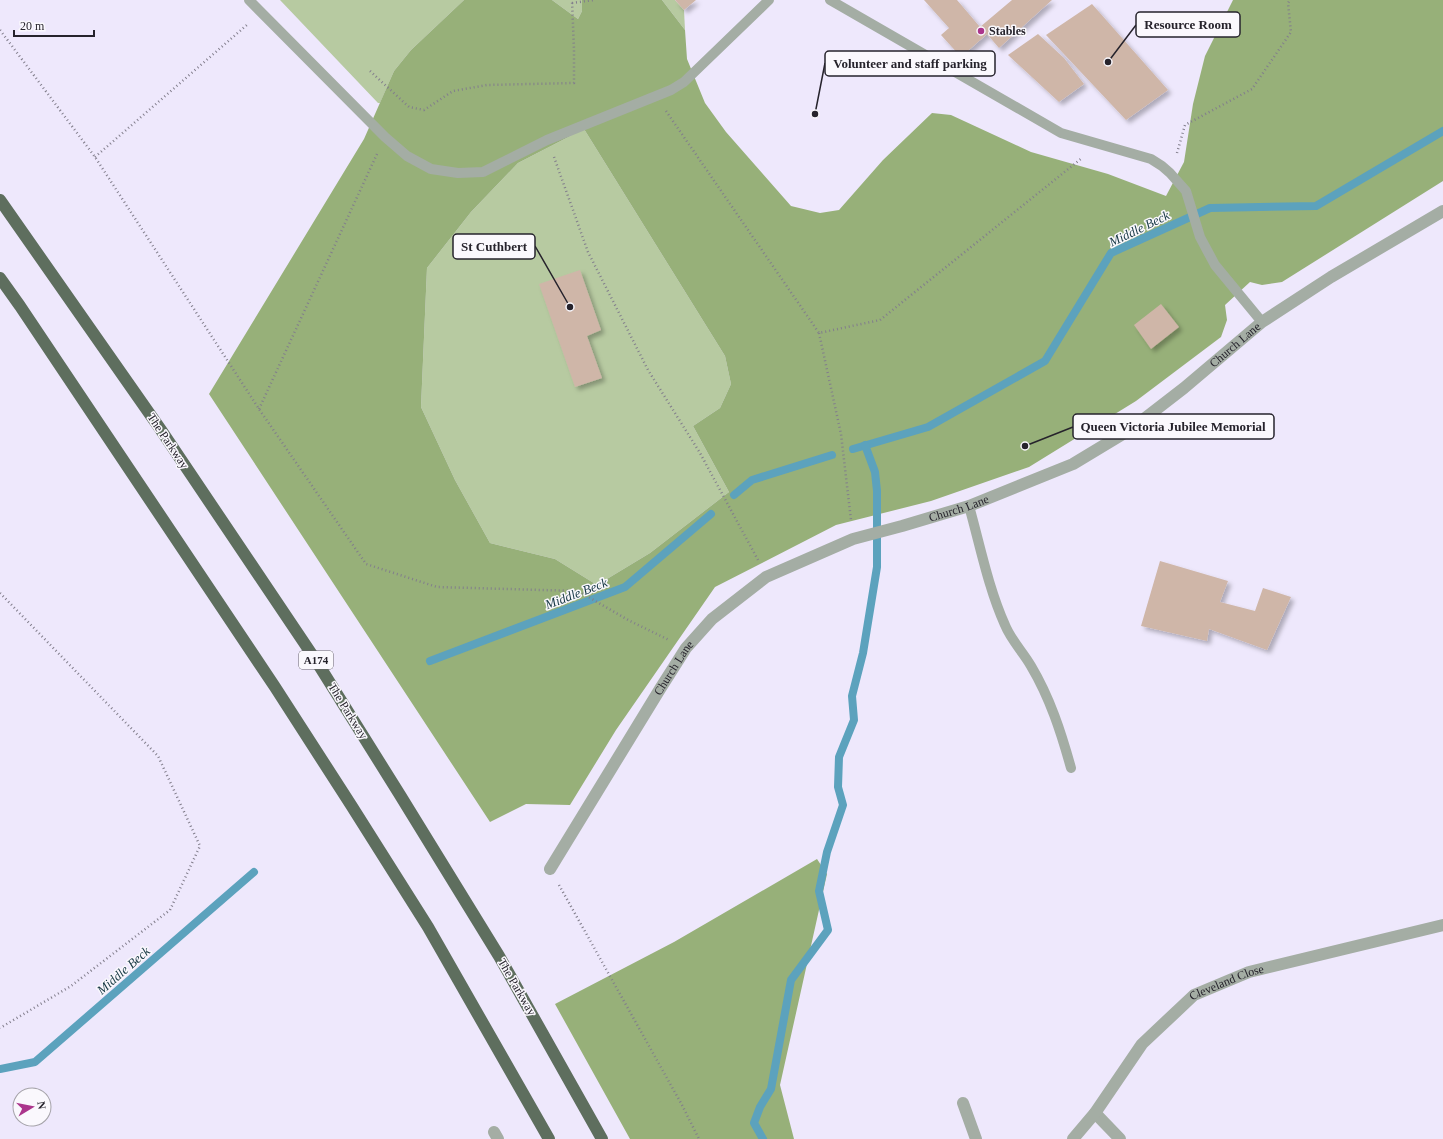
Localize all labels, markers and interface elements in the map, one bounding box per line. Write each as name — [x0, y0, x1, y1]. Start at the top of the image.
scale bar — [14, 12, 94, 38]
callout: Resource Room — [1136, 12, 1240, 37]
text: Resource Room — [1144, 17, 1232, 32]
text: 20 m — [20, 19, 45, 33]
place label: Stables — [989, 24, 1026, 38]
marker: Stables — [976, 26, 986, 36]
callout: Volunteer and staff parking — [825, 51, 995, 76]
text: Volunteer and staff parking — [833, 56, 987, 71]
water label: Middle Beck — [1106, 207, 1172, 250]
callout: St Cuthbert — [453, 234, 535, 259]
text: St Cuthbert — [461, 239, 528, 254]
street label: Church Lane — [1207, 319, 1263, 370]
street label: The Parkway — [144, 411, 192, 471]
callout: Queen Victoria Jubilee Memorial — [1073, 414, 1274, 439]
text: Queen Victoria Jubilee Memorial — [1080, 419, 1266, 434]
street label: Church Lane — [927, 492, 991, 525]
water label: Middle Beck — [542, 575, 610, 613]
street label: Church Lane — [651, 638, 696, 698]
road number: A174 — [299, 651, 333, 669]
street label: The Parkway — [325, 680, 371, 742]
water label: Middle Beck — [93, 943, 153, 998]
street label: The Parkway — [495, 956, 539, 1018]
street label: Cleveland Close — [1186, 962, 1265, 1003]
north arrow — [12, 1087, 52, 1127]
text: N — [35, 1100, 48, 1110]

